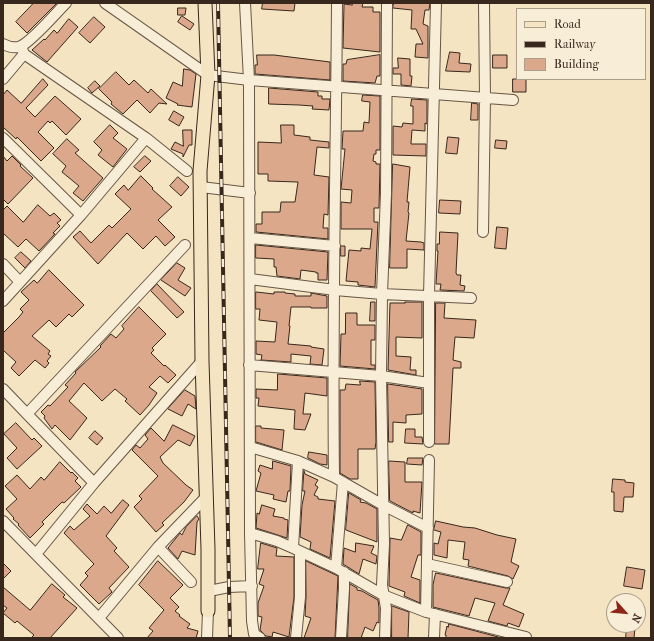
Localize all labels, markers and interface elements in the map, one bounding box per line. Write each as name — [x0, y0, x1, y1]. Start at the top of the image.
legend — [516, 8, 646, 80]
text: Road — [554, 17, 581, 31]
text: Railway — [554, 37, 596, 51]
text: Building — [554, 57, 599, 71]
north arrow — [606, 593, 646, 633]
text: N — [629, 612, 644, 625]

